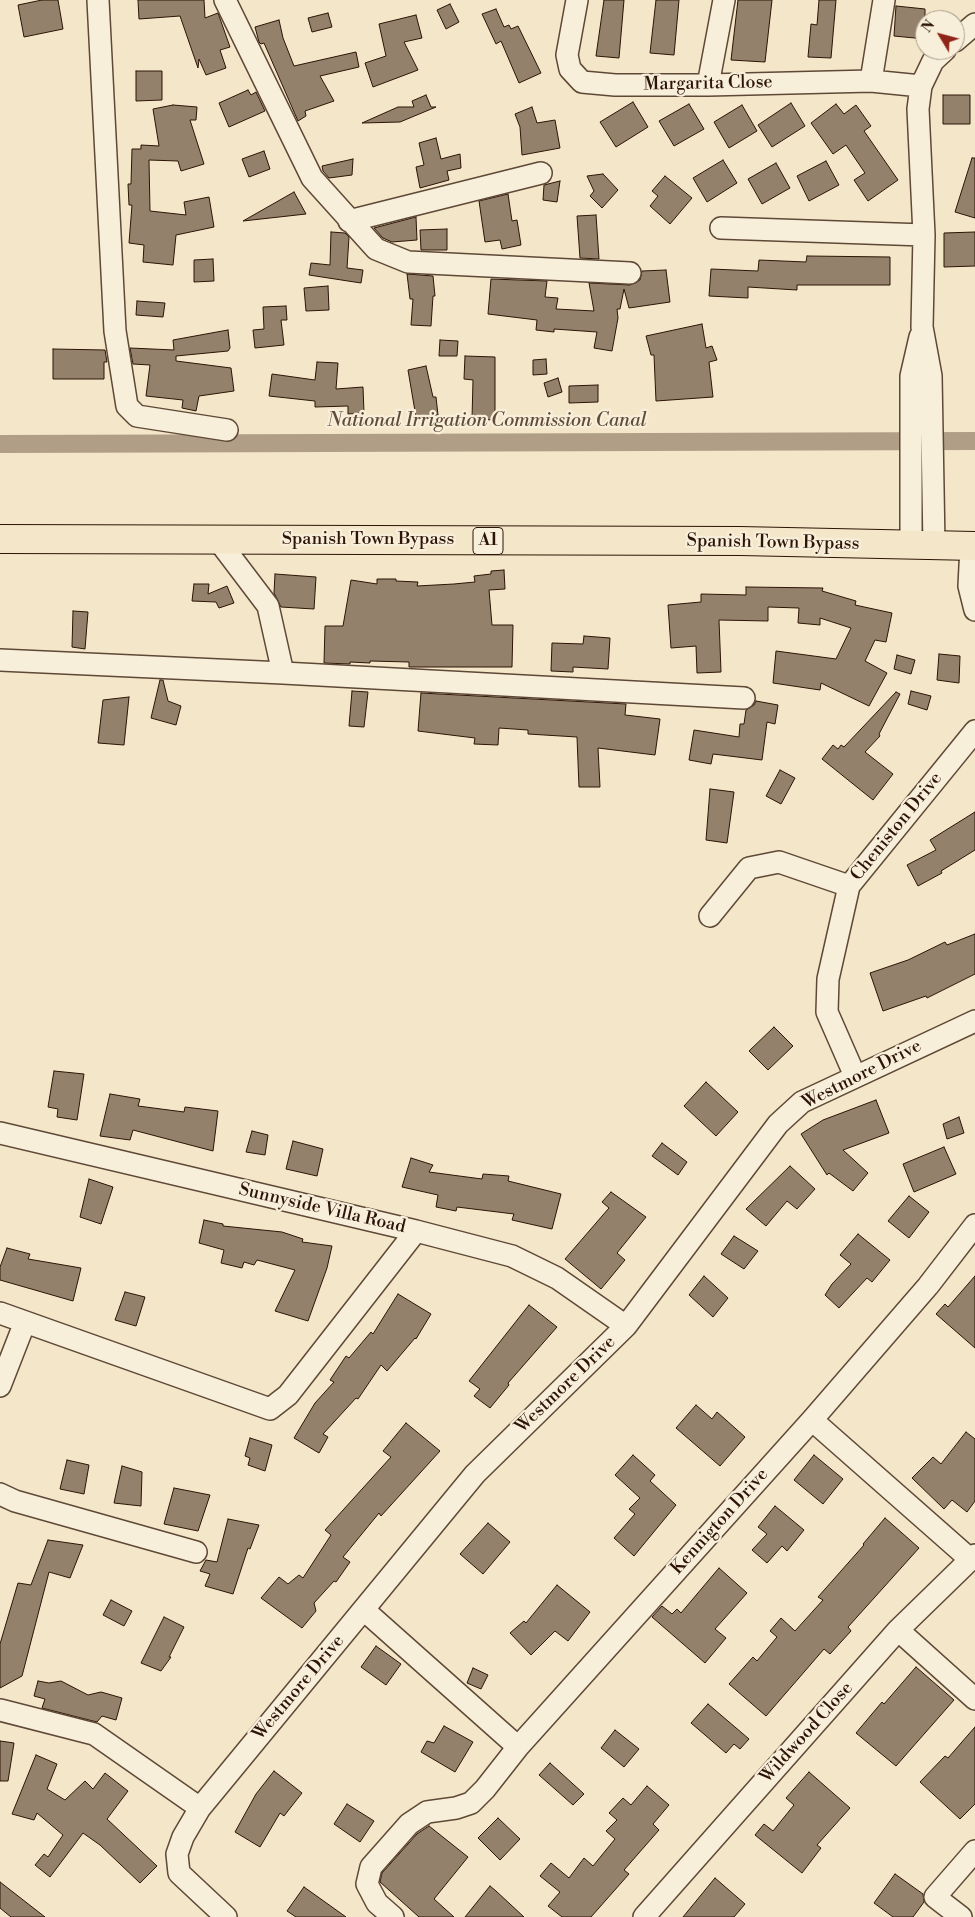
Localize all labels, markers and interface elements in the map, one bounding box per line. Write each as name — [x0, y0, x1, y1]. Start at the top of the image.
north arrow — [915, 10, 965, 60]
text: N — [918, 17, 939, 36]
street label: Margarita Close — [643, 72, 773, 96]
water label: National Irrigation Commission Canal — [327, 410, 647, 432]
road number: A1 — [473, 528, 503, 554]
street label: Spanish Town Bypass — [282, 529, 454, 551]
street label: Spanish Town Bypass — [686, 531, 860, 555]
street label: Cheniston Drive — [847, 768, 947, 886]
street label: Westmore Drive — [799, 1036, 925, 1114]
street label: Sunnyside Villa Road — [237, 1179, 407, 1239]
street label: Westmore Drive — [511, 1332, 621, 1438]
street label: Kennigton Drive — [667, 1464, 773, 1580]
street label: Westmore Drive — [249, 1631, 349, 1745]
street label: Wildwood Close — [756, 1678, 858, 1788]

